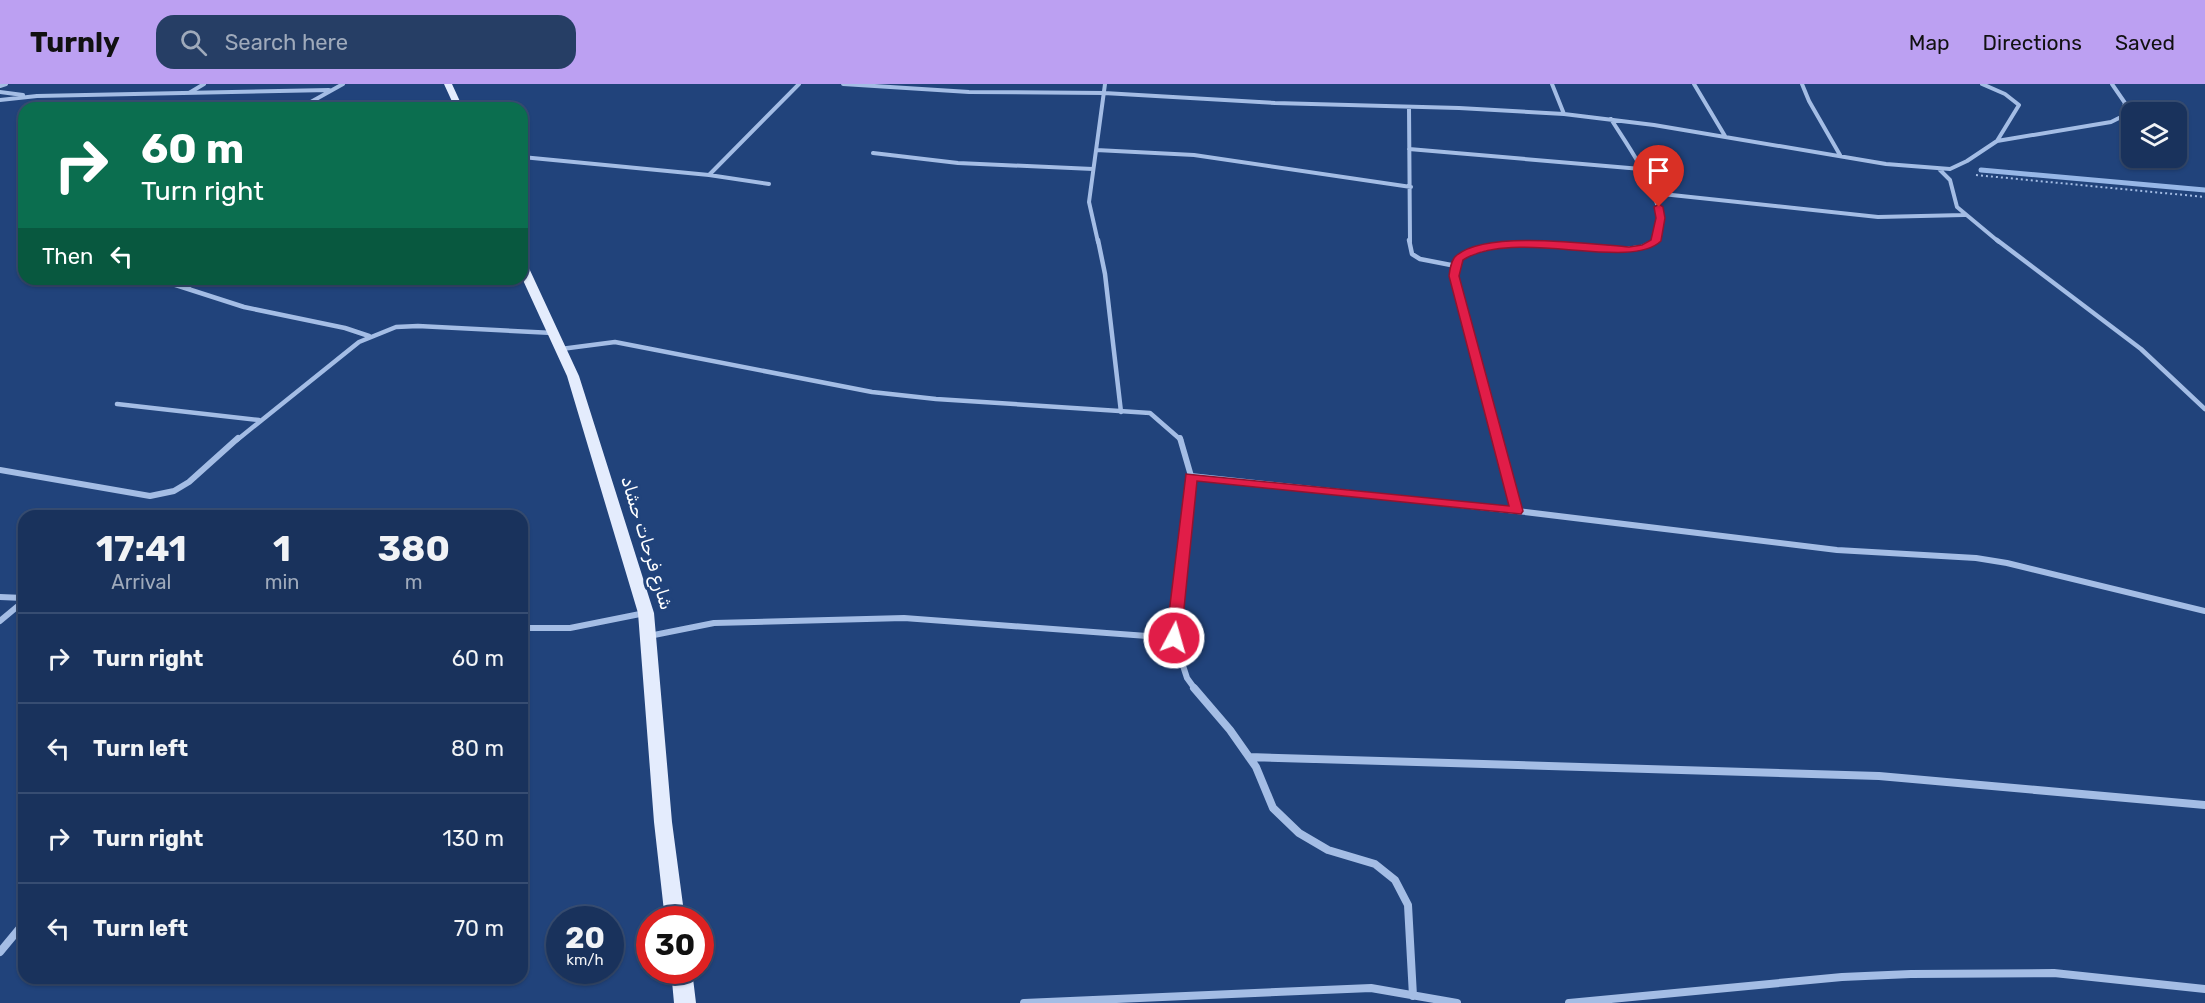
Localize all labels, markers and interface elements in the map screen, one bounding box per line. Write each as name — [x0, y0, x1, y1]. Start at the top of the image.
search box — [156, 15, 576, 69]
text: Turnly — [30, 26, 120, 59]
icon: search — [177, 26, 210, 59]
text: Search here — [225, 29, 348, 56]
text: Map — [1909, 30, 1950, 55]
text: Directions — [1983, 30, 2082, 55]
text: Saved — [2115, 30, 2175, 55]
map controls — [2121, 102, 2187, 168]
button: layers — [2121, 102, 2187, 168]
text: 60 m — [141, 124, 244, 174]
icon: right — [42, 126, 120, 204]
pin — [1633, 145, 1684, 207]
icon: arrive — [1642, 154, 1675, 187]
text: Turn right — [141, 175, 264, 207]
icon: left — [105, 240, 138, 273]
text: Then — [42, 243, 93, 270]
street label: شارع فرحات حشاد — [615, 474, 678, 613]
text: 17:41 — [96, 527, 187, 570]
text: 1 — [273, 527, 291, 570]
text: 380 — [377, 527, 450, 570]
text: Arrival — [111, 570, 171, 594]
text: min — [265, 570, 299, 594]
text: m — [405, 570, 423, 594]
position arrow — [1142, 606, 1206, 670]
icon: right — [42, 642, 75, 675]
text: Turn right — [93, 645, 203, 672]
text: 60 m — [452, 645, 504, 672]
icon: left — [42, 732, 75, 765]
text: Turn left — [93, 735, 188, 762]
text: 80 m — [451, 735, 504, 762]
icon: right — [42, 822, 75, 855]
text: Turn right — [93, 825, 203, 852]
text: 130 m — [442, 825, 504, 852]
speed limit sign: 30 — [636, 906, 714, 984]
icon: left — [42, 912, 75, 945]
text: Turn left — [93, 915, 188, 942]
text: 70 m — [454, 915, 504, 942]
text: 20 — [565, 920, 605, 956]
text: km/h — [566, 951, 604, 969]

